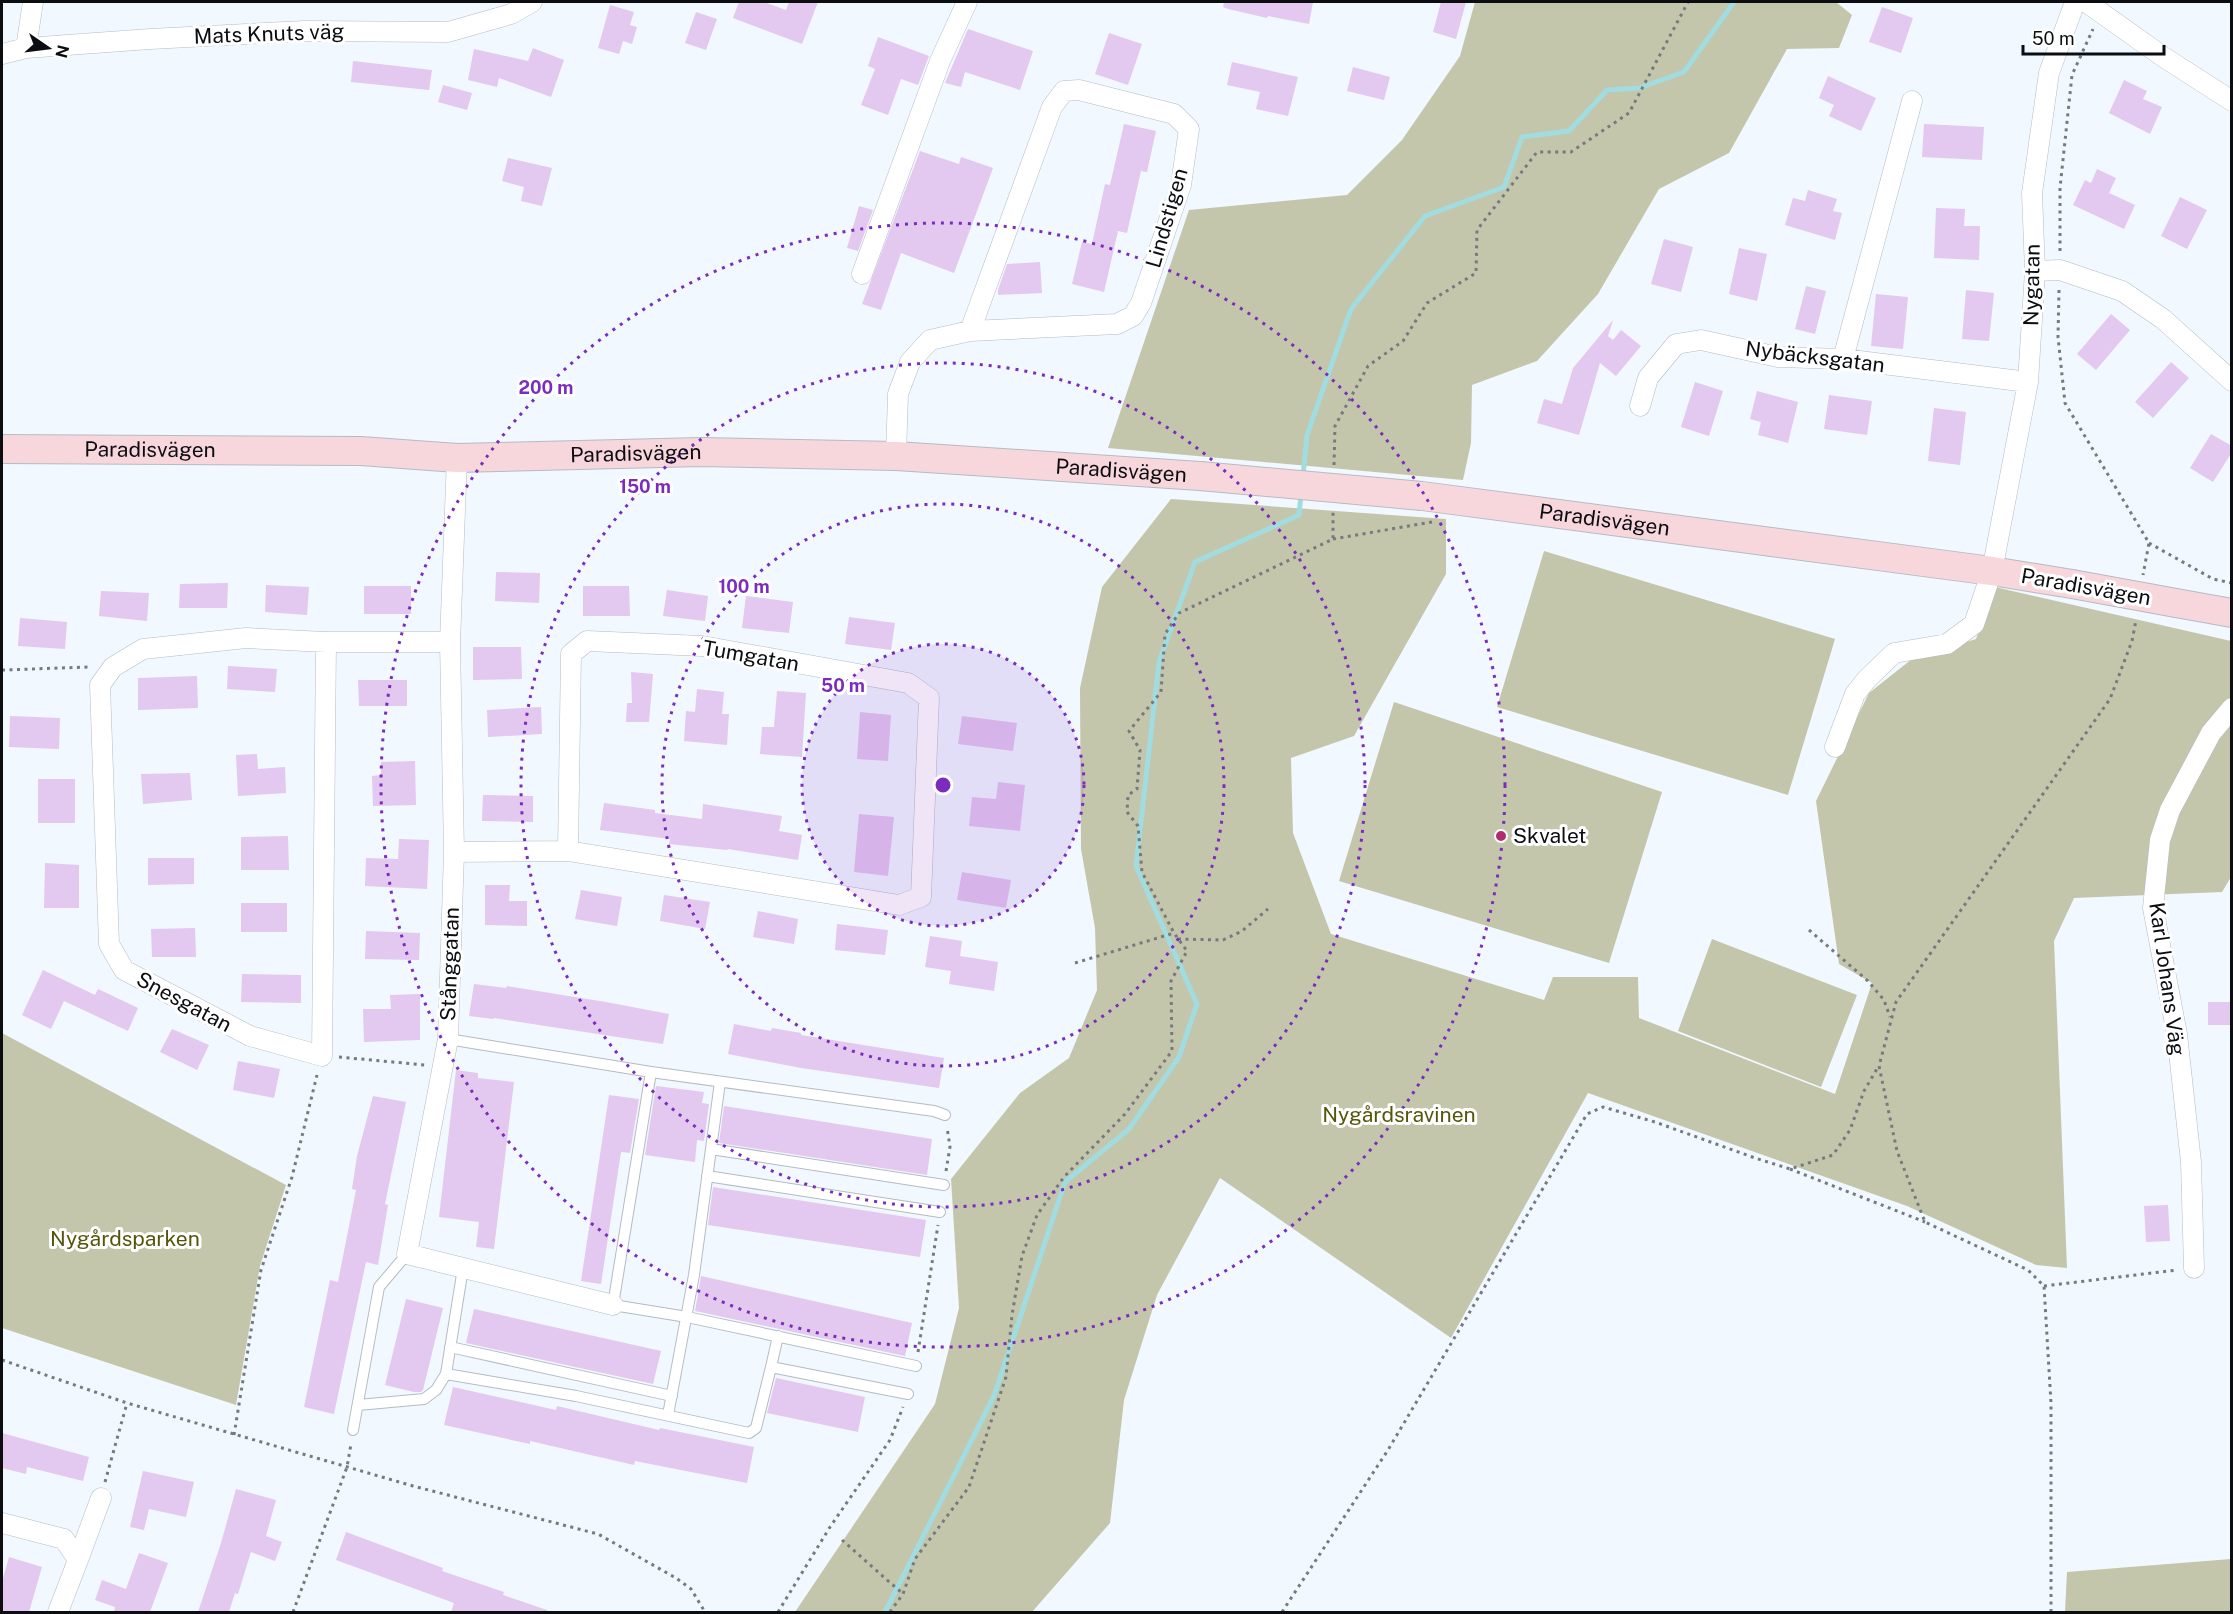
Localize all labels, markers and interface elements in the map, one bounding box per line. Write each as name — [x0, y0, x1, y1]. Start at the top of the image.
north arrow — [18, 18, 78, 78]
street label: Mats Knuts väg — [193, 18, 345, 49]
scale bar — [2023, 18, 2164, 56]
text: 50 m — [2032, 28, 2075, 49]
text: N — [51, 43, 73, 60]
street label: Lindstigen — [1140, 165, 1193, 271]
street label: Nygatan — [2018, 244, 2045, 326]
street label: Nybäcksgatan — [1744, 336, 1886, 377]
text: 200 m — [519, 377, 573, 398]
street label: Paradisvägen — [84, 436, 216, 462]
street label: Paradisvägen — [570, 439, 702, 467]
street label: Paradisvägen — [1055, 454, 1188, 487]
text: 150 m — [619, 476, 671, 497]
street label: Paradisvägen — [1538, 499, 1671, 540]
street label: Paradisvägen — [2019, 563, 2153, 610]
text: 100 m — [718, 576, 770, 597]
street label: Tumgatan — [701, 635, 801, 676]
text: 50 m — [821, 675, 865, 696]
centre of rings — [933, 775, 953, 795]
place label: Skvalet — [1513, 823, 1587, 848]
marker: Skvalet — [1494, 829, 1508, 843]
street label: Karl Johans Väg — [2144, 901, 2191, 1057]
street label: Stånggatan — [435, 907, 464, 1021]
street label: Snesgatan — [132, 966, 236, 1037]
park label: Nygårdsravinen — [1322, 1102, 1476, 1127]
park label: Nygårdsparken — [50, 1226, 200, 1251]

